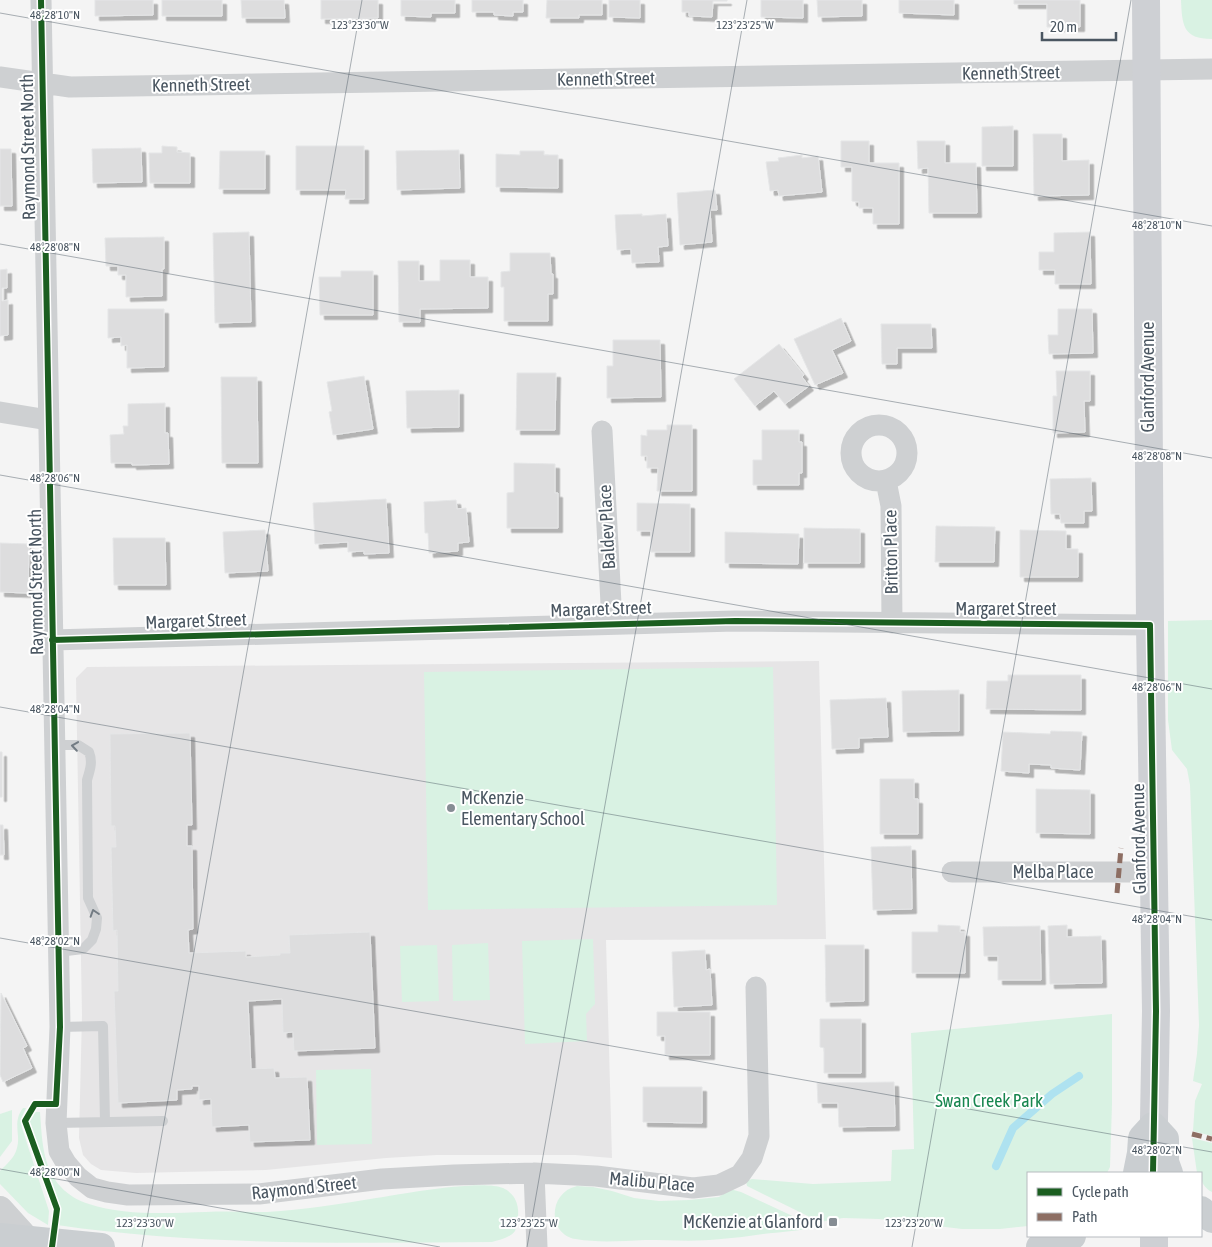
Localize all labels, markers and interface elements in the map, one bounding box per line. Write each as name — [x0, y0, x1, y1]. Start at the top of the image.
text: 48°28'10"N — [30, 8, 80, 22]
scale bar — [1042, 10, 1116, 42]
text: 123°23'30"W — [331, 18, 389, 32]
text: 123°23'25"W — [716, 18, 774, 32]
text: 20 m — [1050, 18, 1077, 35]
street label: Kenneth Street — [962, 61, 1060, 84]
street label: Kenneth Street — [557, 67, 655, 90]
street label: Kenneth Street — [152, 73, 250, 96]
street label: Raymond Street North — [16, 74, 39, 220]
text: 48°28'10"N — [1132, 218, 1182, 232]
text: 48°28'08"N — [30, 240, 80, 254]
street label: Glanford Avenue — [1137, 322, 1158, 432]
text: 48°28'08"N — [1132, 449, 1182, 463]
text: 48°28'06"N — [30, 471, 80, 485]
street label: Baldev Place — [594, 484, 619, 570]
street label: Raymond Street North — [24, 509, 47, 655]
street label: Britton Place — [879, 510, 902, 594]
street label: Margaret Street — [550, 596, 652, 621]
street label: Margaret Street — [955, 598, 1057, 619]
street label: Margaret Street — [145, 608, 247, 633]
text: 48°28'06"N — [1132, 680, 1182, 694]
text: 48°28'04"N — [30, 702, 80, 716]
one-way arrow — [70, 741, 78, 752]
street label: Glanford Avenue — [1127, 783, 1150, 895]
place label: McKenzie Elementary School — [461, 787, 585, 829]
marker: McKenzie Elementary School — [445, 802, 457, 814]
street label: Melba Place — [1012, 861, 1094, 882]
one-way arrow — [89, 910, 99, 918]
text: 48°28'04"N — [1132, 912, 1182, 926]
text: 48°28'02"N — [30, 934, 80, 948]
park label: Swan Creek Park — [935, 1090, 1043, 1111]
text: 48°28'02"N — [1132, 1143, 1182, 1157]
text: 48°28'00"N — [30, 1165, 80, 1179]
street label: Malibu Place — [608, 1167, 696, 1196]
street label: Raymond Street — [250, 1172, 357, 1203]
legend — [1027, 1172, 1202, 1237]
text: Cycle path — [1072, 1183, 1129, 1200]
text: Path — [1072, 1208, 1098, 1225]
place label: McKenzie at Glanford — [683, 1211, 823, 1232]
text: 123°23'30"W — [116, 1216, 174, 1230]
text: 123°23'25"W — [500, 1216, 558, 1230]
marker: McKenzie at Glanford — [827, 1216, 839, 1228]
text: 123°23'20"W — [885, 1216, 943, 1230]

